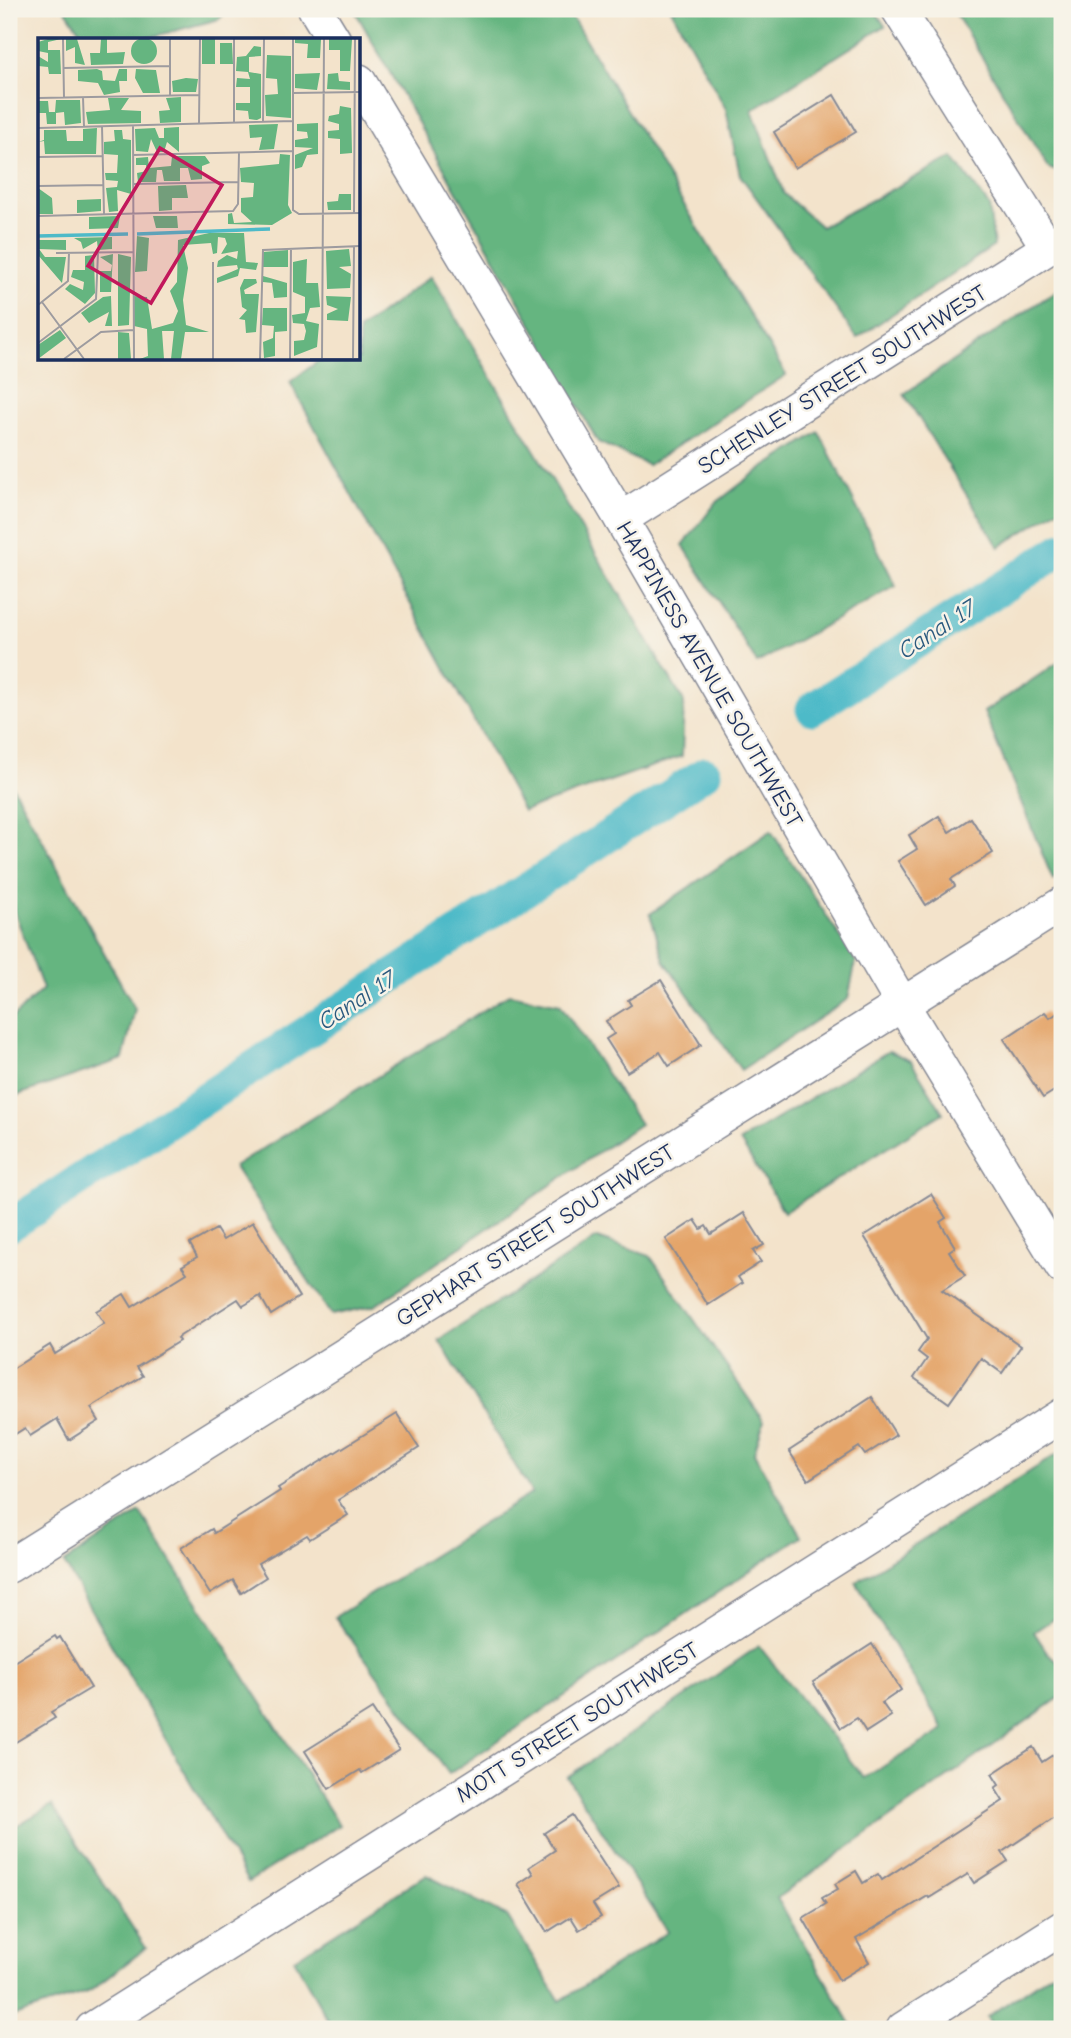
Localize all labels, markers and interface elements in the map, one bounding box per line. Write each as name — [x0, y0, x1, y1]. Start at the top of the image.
inset map — [38, 38, 360, 360]
street label: SCHENLEY STREET SOUTHWEST — [693, 279, 992, 480]
street label: HAPPINESS AVENUE SOUTHWEST — [611, 517, 808, 832]
water label: Canal 17 — [893, 593, 982, 664]
water label: Canal 17 — [313, 964, 402, 1035]
street label: GEPHART STREET SOUTHWEST — [391, 1138, 679, 1332]
street label: MOTT STREET SOUTHWEST — [451, 1636, 704, 1808]

